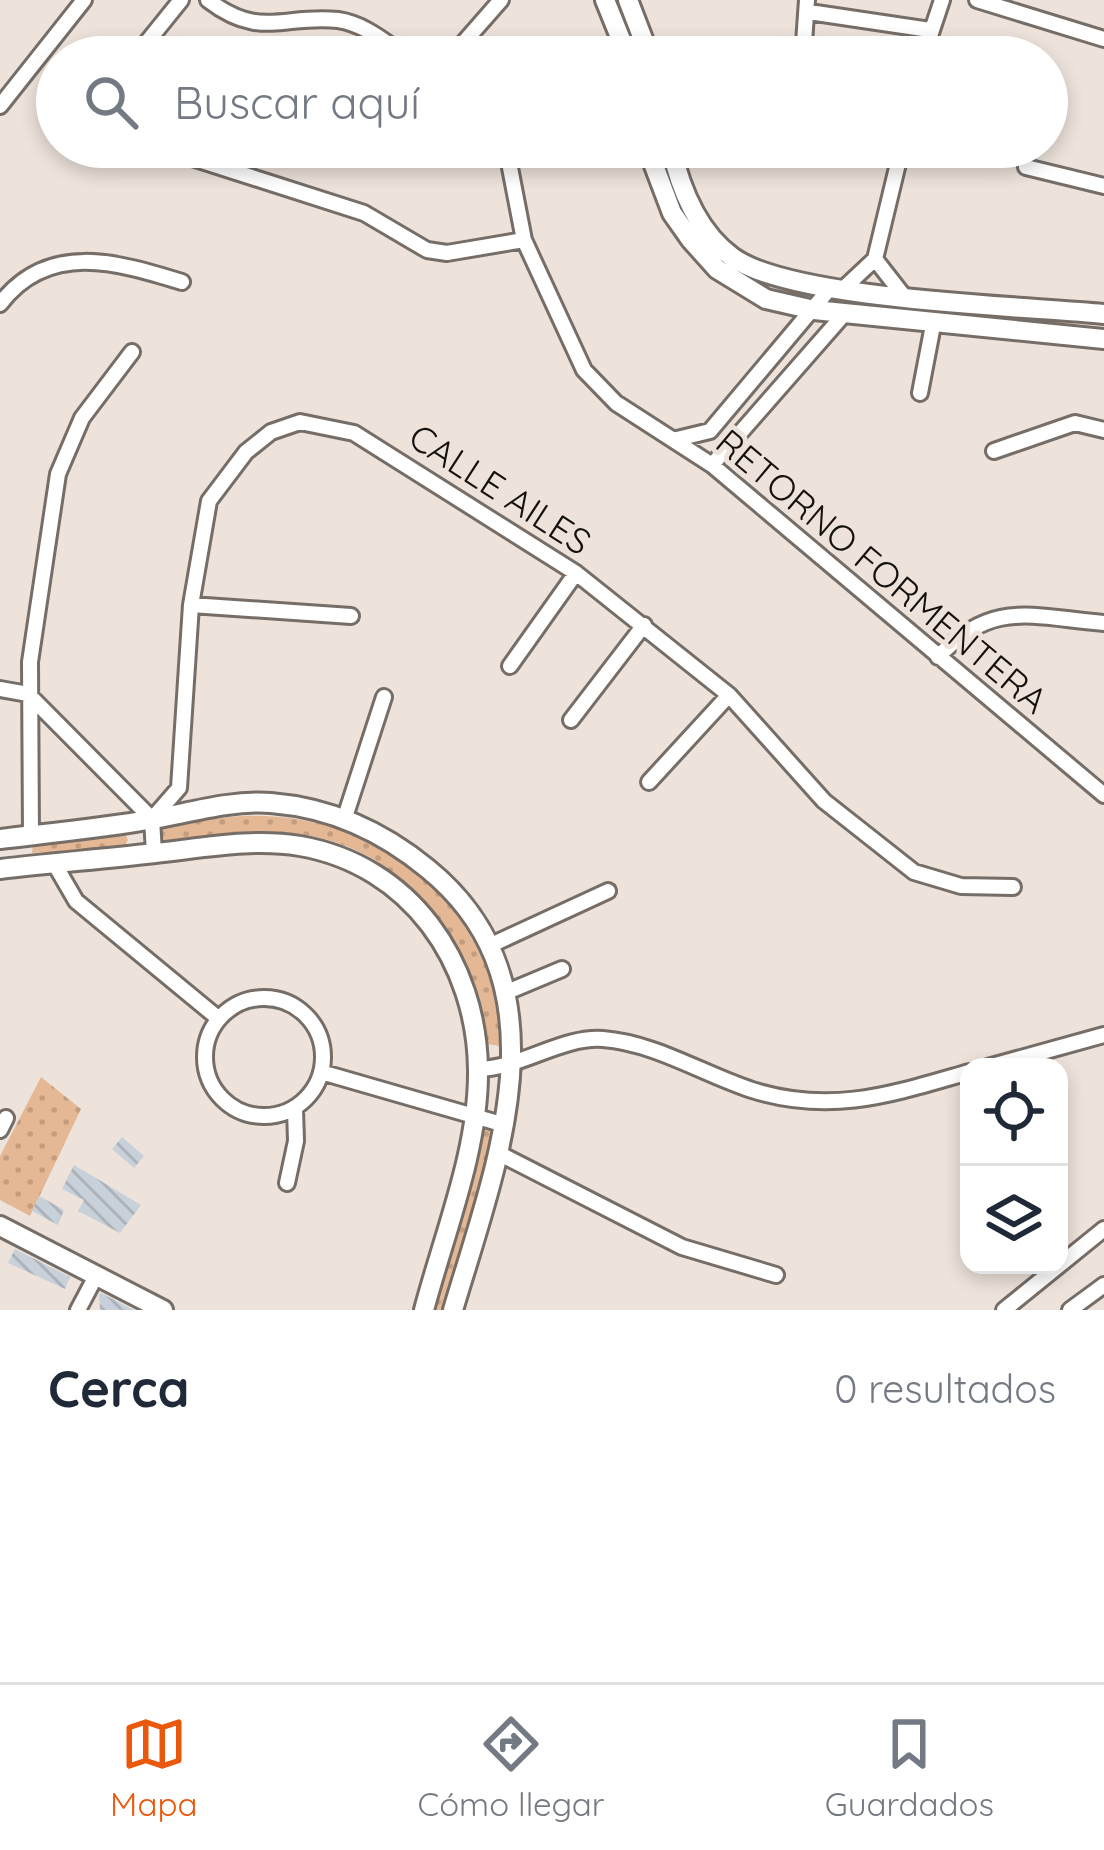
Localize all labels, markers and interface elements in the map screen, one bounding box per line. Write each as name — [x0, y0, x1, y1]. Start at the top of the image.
search box — [36, 36, 1068, 168]
icon: search — [78, 69, 144, 135]
text: Buscar aquí — [174, 74, 420, 130]
street label: CALLE AILES — [401, 413, 600, 564]
street label: RETORNO FORMENTERA — [707, 419, 1057, 722]
map controls — [960, 1058, 1068, 1274]
button: locate — [960, 1058, 1068, 1166]
button: layers — [960, 1166, 1068, 1274]
text: Cerca — [48, 1356, 190, 1420]
text: 0 resultados — [834, 1364, 1056, 1413]
tab: Mapa — [110, 1711, 197, 1824]
tab: Cómo llegar — [418, 1711, 605, 1824]
tab: Guardados — [825, 1711, 994, 1824]

